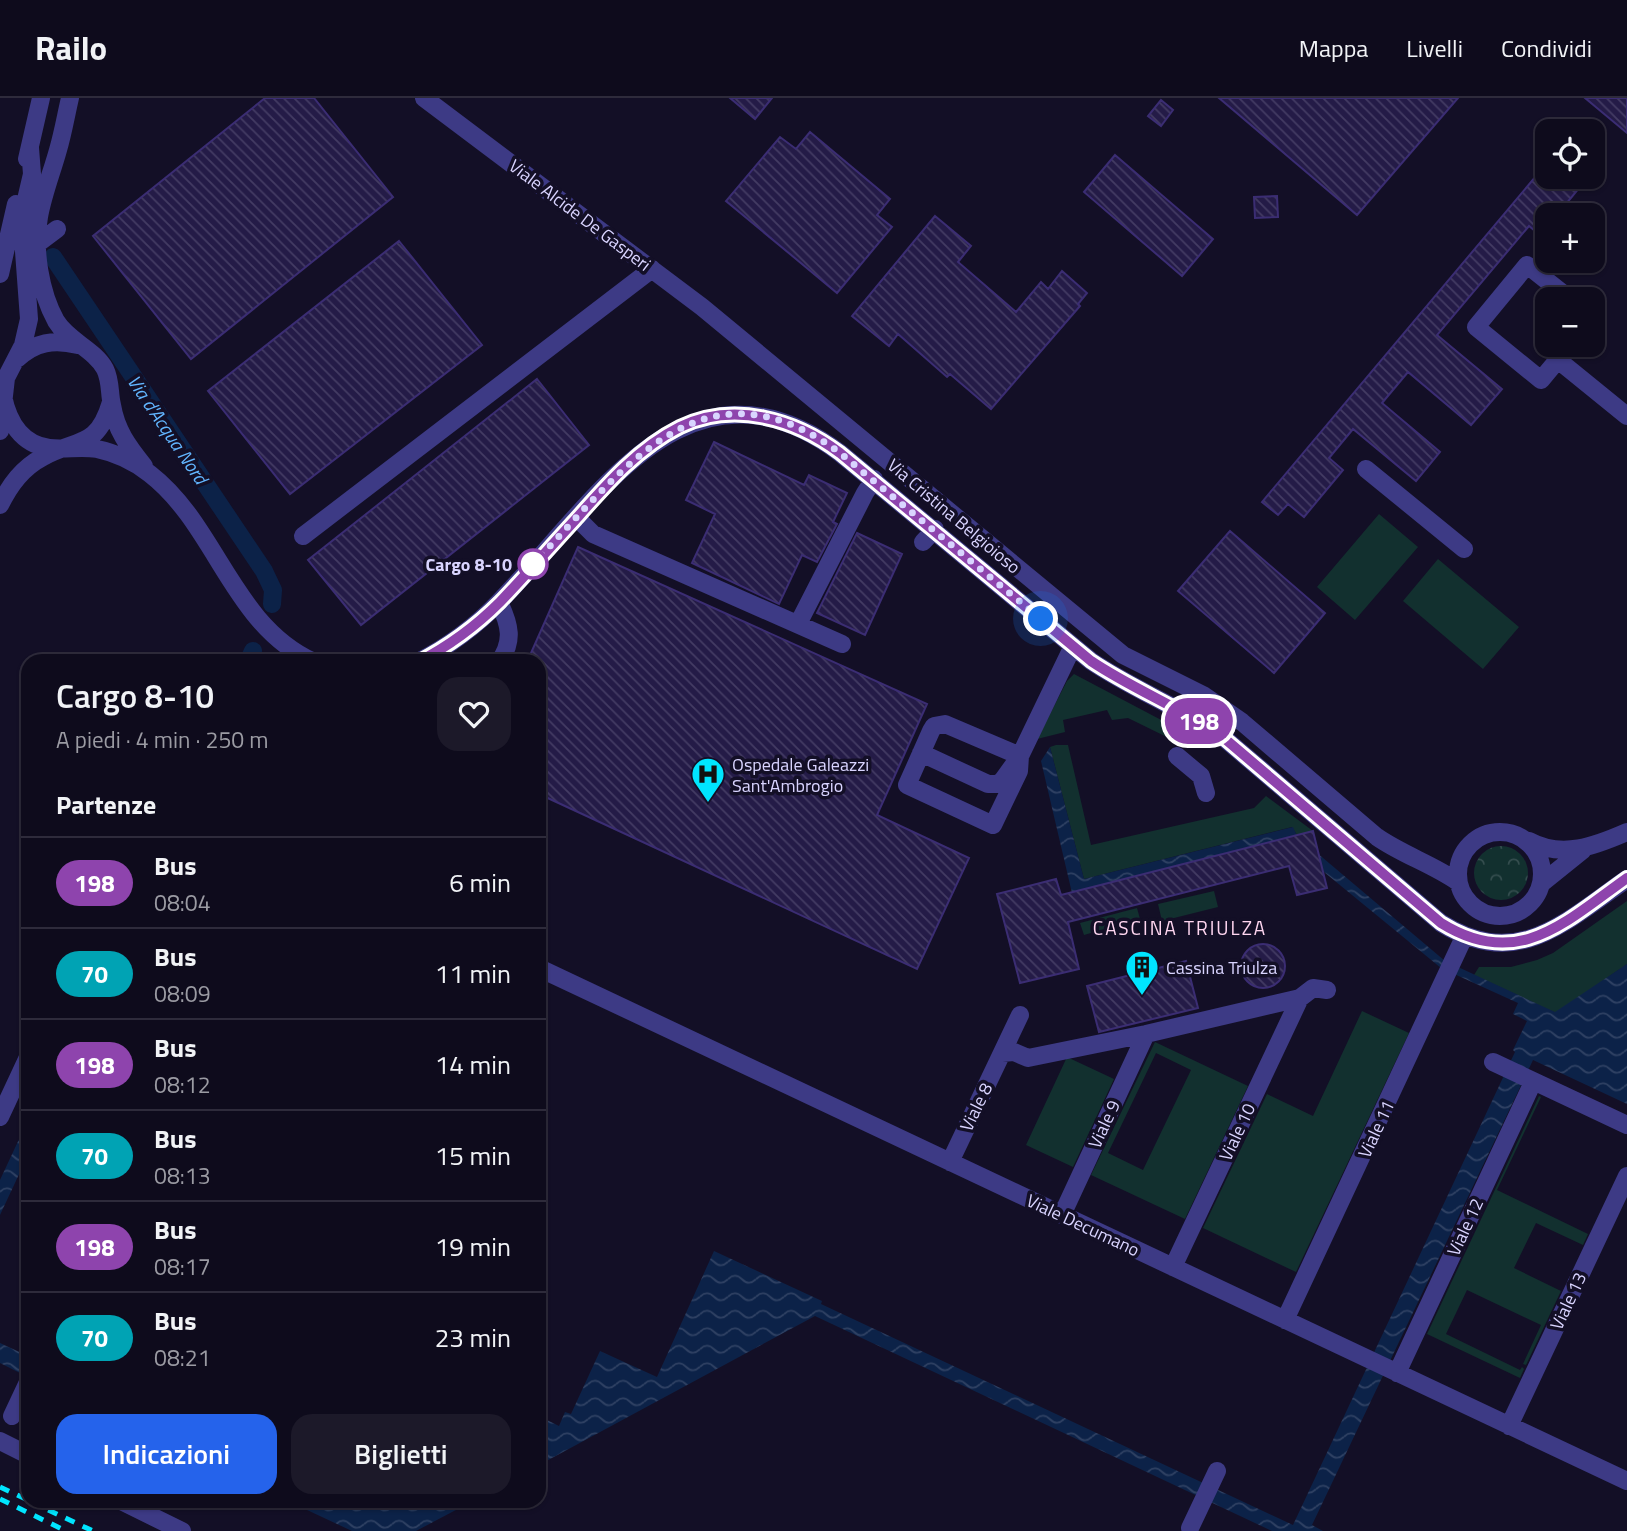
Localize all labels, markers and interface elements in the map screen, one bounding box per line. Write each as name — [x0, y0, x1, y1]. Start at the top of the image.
text: Railo — [35, 23, 107, 73]
text: Mappa — [1299, 30, 1368, 66]
text: Livelli — [1406, 30, 1463, 66]
text: Condividi — [1501, 30, 1592, 66]
map controls — [1535, 119, 1605, 357]
button: locate — [1535, 119, 1605, 189]
street label: Viale Alcide De Gasperi — [503, 153, 657, 277]
button: + — [1535, 203, 1605, 273]
button: − — [1535, 287, 1605, 357]
water label: Via d'Acqua Nord — [121, 368, 217, 492]
street label: Via Cristina Belgioioso — [881, 452, 1027, 580]
marker: Cargo 8-10 — [518, 549, 548, 579]
place label: Cargo 8-10 — [426, 551, 512, 578]
your location — [1023, 601, 1058, 636]
text: Cargo 8-10 — [56, 671, 214, 721]
button: heart — [437, 677, 511, 751]
line badge: 198 — [1159, 698, 1239, 744]
text: 198 — [1179, 703, 1219, 739]
text: A piedi · 4 min · 250 m — [56, 722, 268, 757]
place label: Ospedale Galeazzi Sant'Ambrogio — [732, 751, 869, 799]
hospital icon: Ospedale Galeazzi Sant'Ambrogio — [689, 755, 727, 804]
text: Partenze — [56, 785, 156, 824]
text: Bus — [154, 846, 196, 885]
text: 6 min — [449, 863, 511, 902]
text: 198 — [74, 865, 115, 901]
text: 08:04 — [154, 885, 211, 920]
district label: CASCINA TRIULZA — [1093, 913, 1267, 942]
text: Bus — [154, 937, 196, 976]
building icon: Cassina Triulza — [1123, 948, 1161, 997]
text: 11 min — [435, 954, 511, 993]
place label: Cassina Triulza — [1166, 954, 1277, 981]
text: 70 — [81, 956, 108, 992]
text: 08:09 — [154, 976, 211, 1011]
text: Bus — [154, 1028, 196, 1067]
text: 14 min — [435, 1045, 511, 1084]
text: 198 — [74, 1047, 115, 1083]
text: 08:12 — [154, 1067, 211, 1102]
street label: Viale 8 — [953, 1078, 999, 1136]
street label: Viale 9 — [1081, 1095, 1127, 1153]
street label: Viale 11 — [1351, 1096, 1401, 1162]
street label: Viale 10 — [1212, 1099, 1262, 1165]
text: Bus — [154, 1119, 196, 1158]
text: 15 min — [435, 1136, 511, 1175]
text: 70 — [81, 1138, 108, 1174]
text: 08:13 — [154, 1158, 211, 1193]
street label: Viale Decumano — [1022, 1187, 1144, 1263]
street label: Viale 12 — [1440, 1194, 1490, 1260]
text: Bus — [154, 1210, 196, 1249]
text: 19 min — [435, 1227, 511, 1266]
text: 198 — [74, 1229, 115, 1265]
text: 08:17 — [154, 1249, 211, 1284]
street label: Viale 13 — [1543, 1268, 1593, 1334]
text: Bus — [154, 1301, 196, 1340]
text: 23 min — [435, 1318, 511, 1357]
text: 70 — [81, 1320, 108, 1356]
text: 08:21 — [154, 1340, 211, 1375]
button: Indicazioni — [56, 1414, 277, 1494]
button: Biglietti — [291, 1414, 511, 1494]

